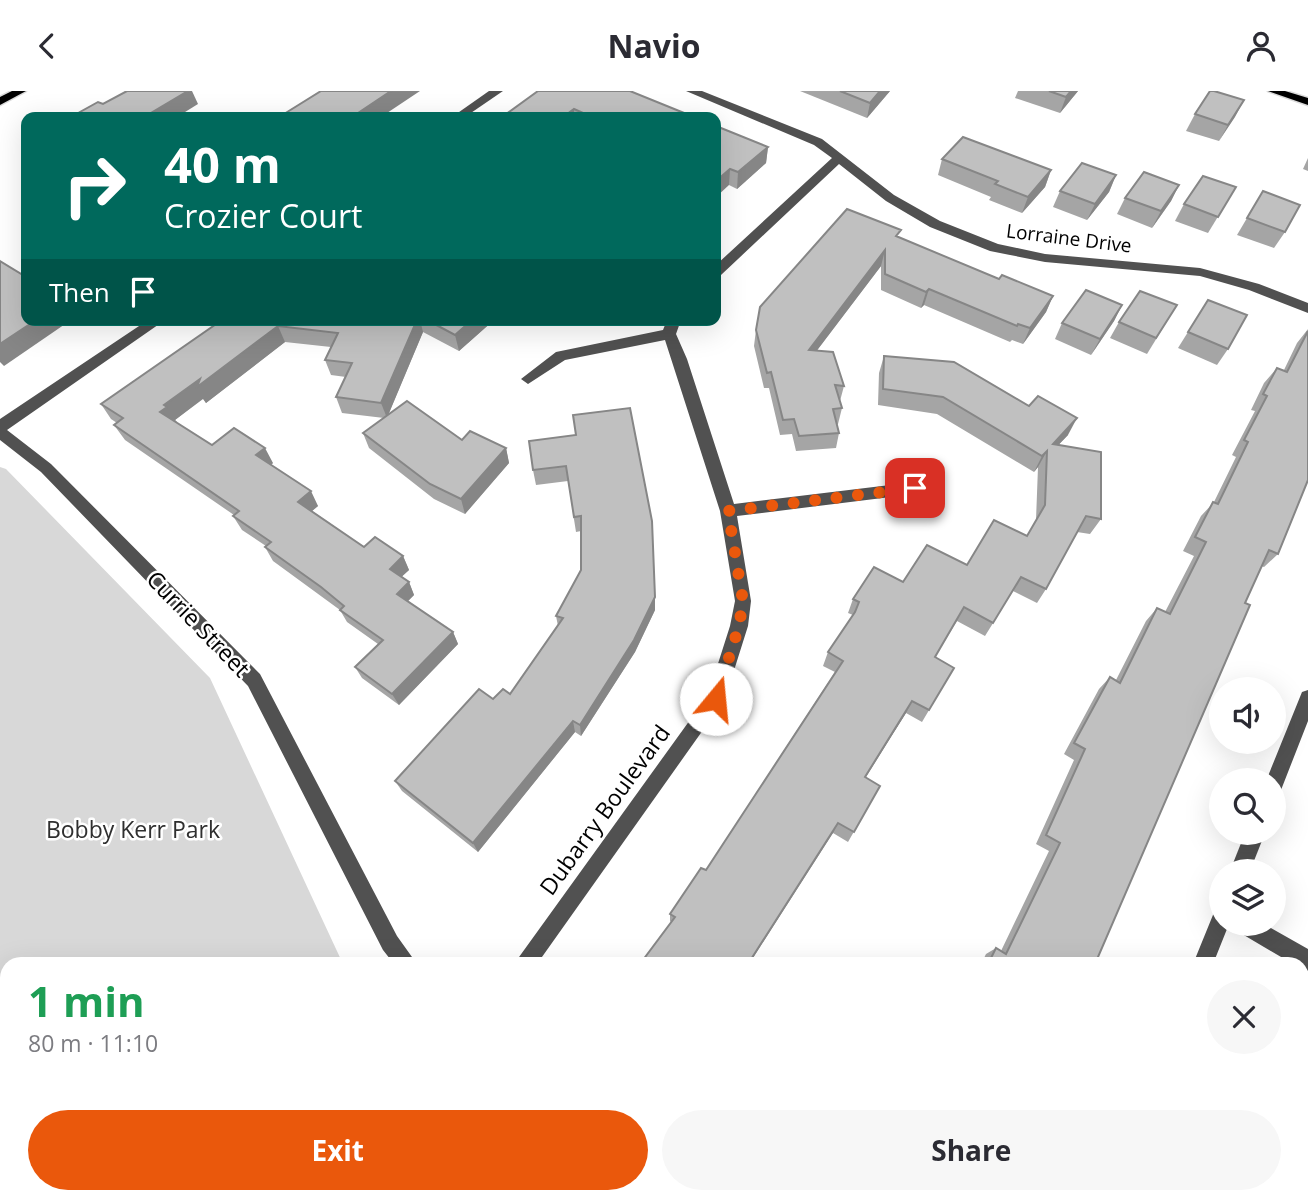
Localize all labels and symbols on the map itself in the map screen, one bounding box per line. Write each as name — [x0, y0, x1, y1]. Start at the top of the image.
street label: Lorraine Drive — [1005, 217, 1133, 259]
pin — [885, 458, 945, 518]
street label: Currie Street — [140, 563, 258, 683]
position arrow — [679, 662, 753, 736]
street label: Dubarry Boulevard — [532, 718, 677, 901]
park label: Bobby Kerr Park — [46, 813, 220, 845]

